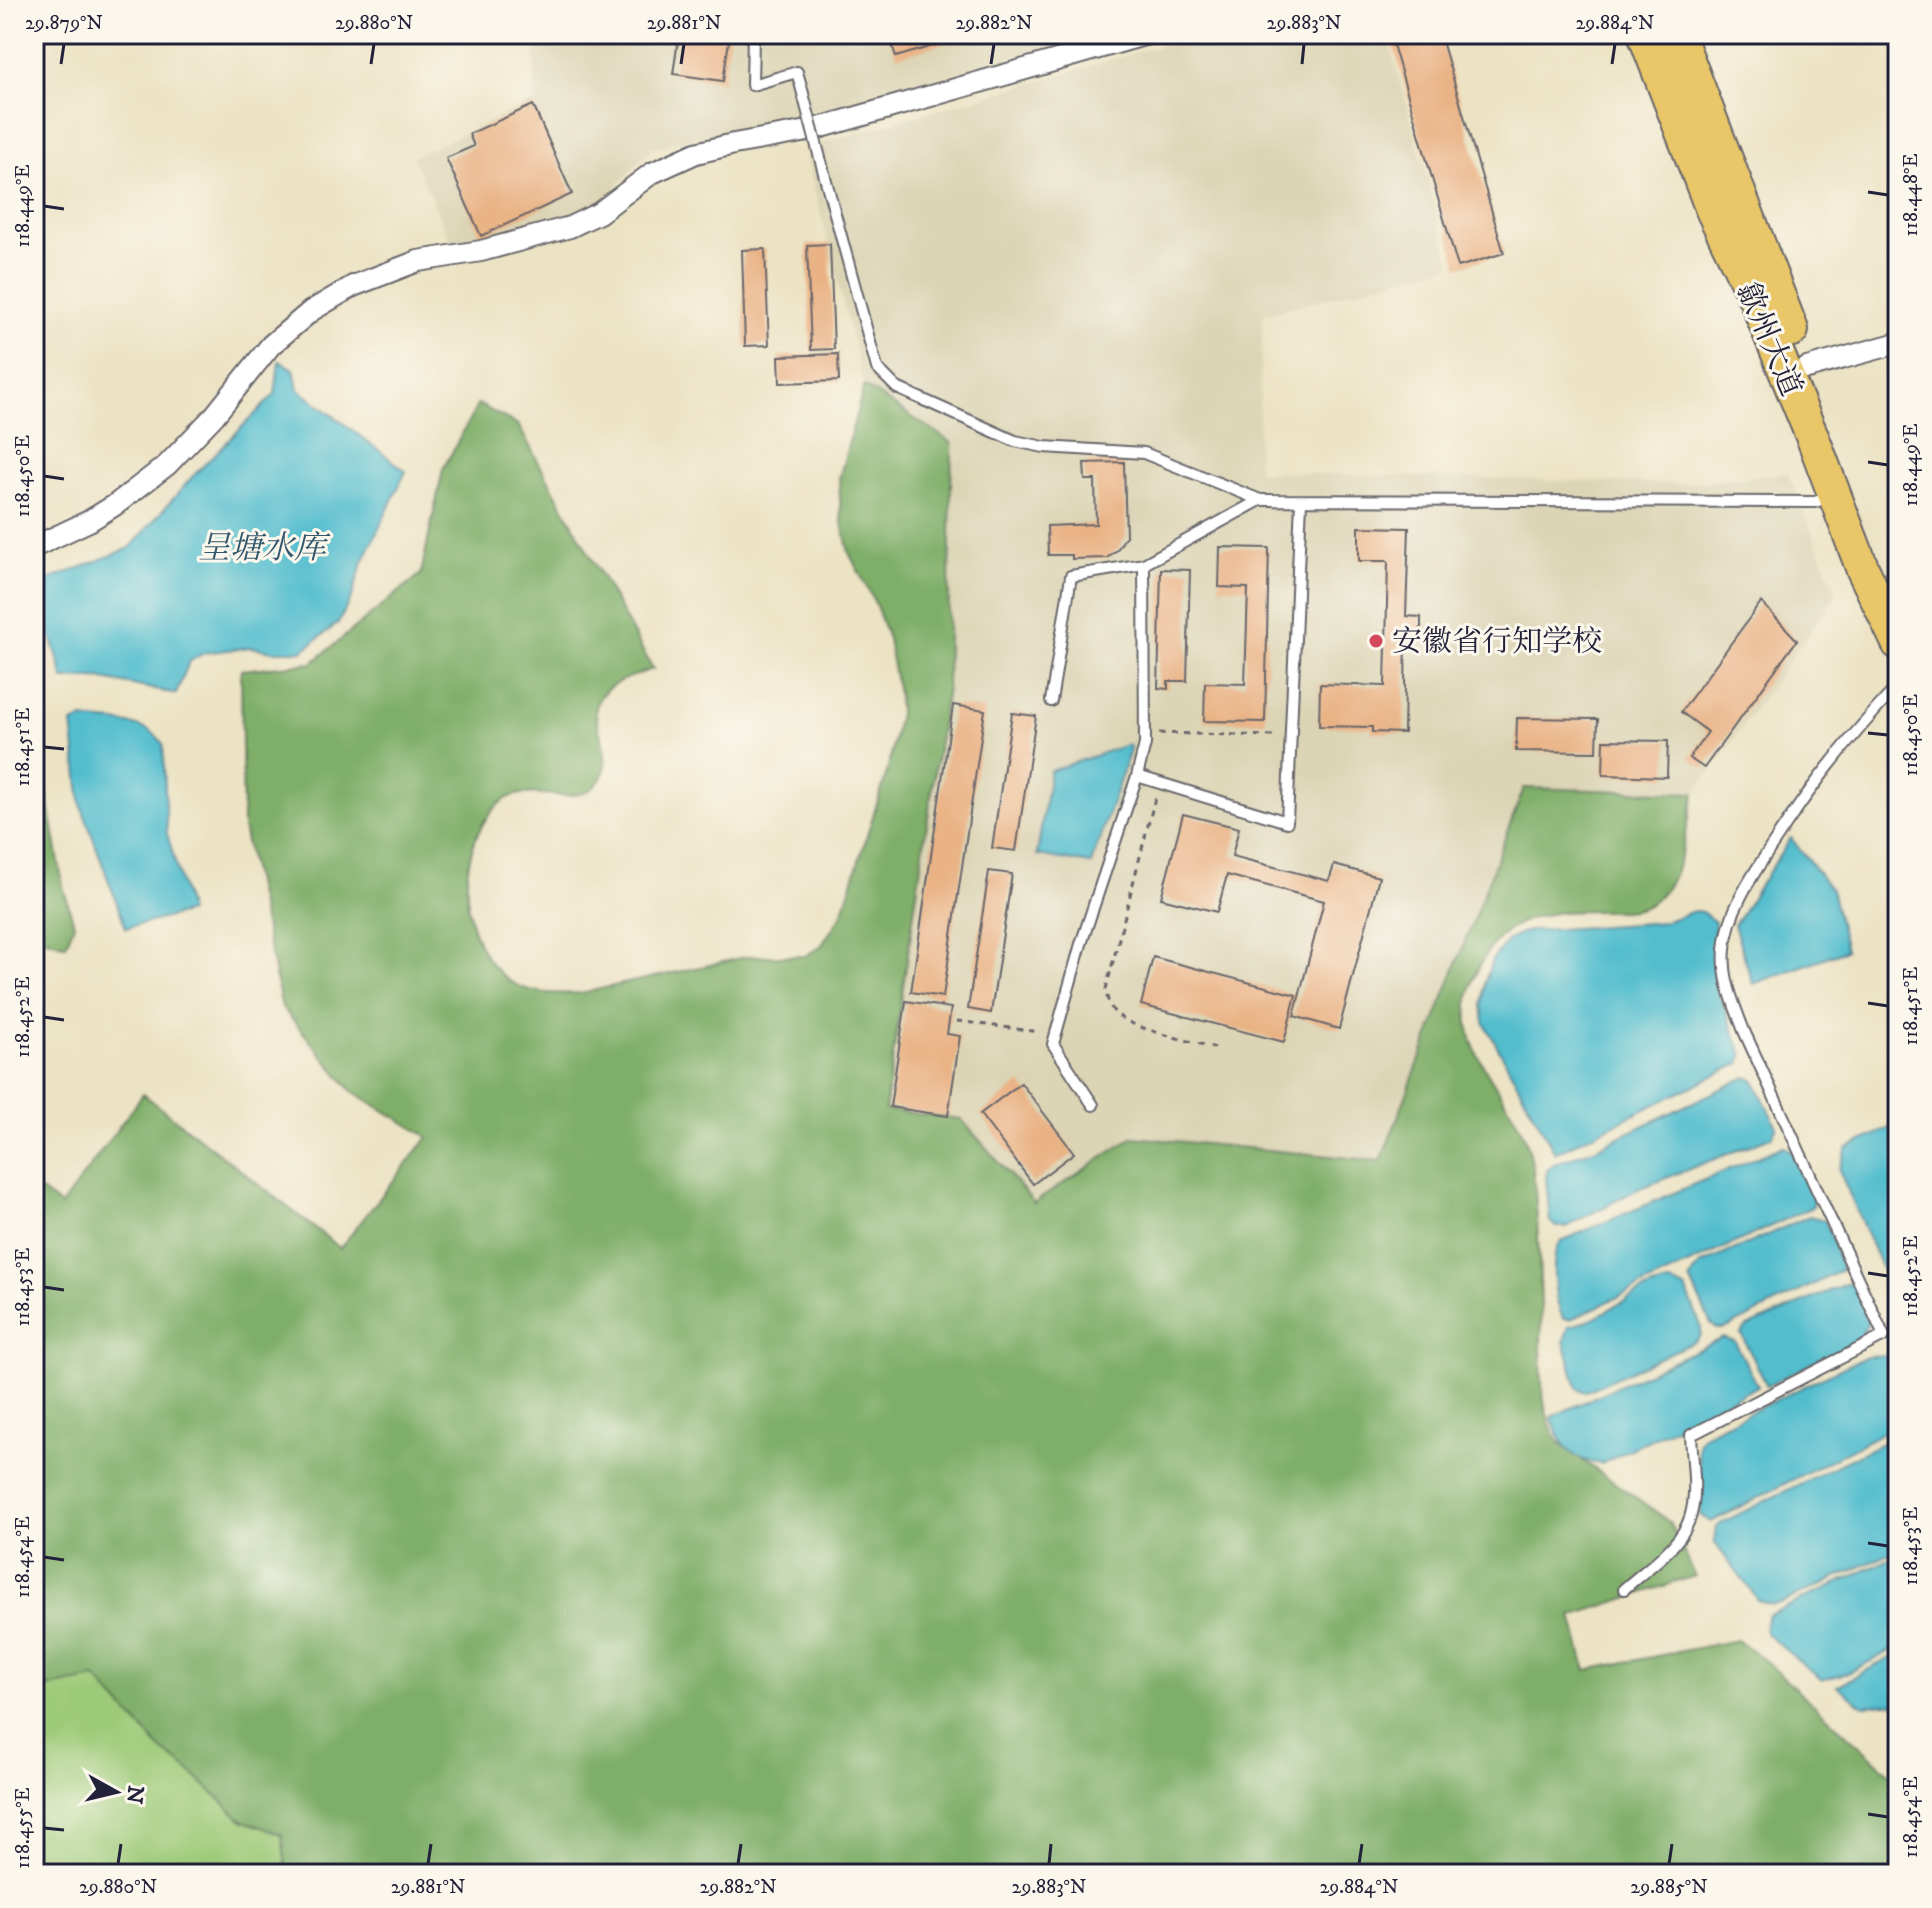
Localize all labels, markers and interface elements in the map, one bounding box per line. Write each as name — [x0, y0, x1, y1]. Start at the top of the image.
text: 29.879°N — [25, 11, 103, 36]
text: 29.880°N — [335, 11, 413, 36]
text: 29.881°N — [647, 11, 721, 36]
text: 29.882°N — [955, 11, 1033, 36]
text: 29.883°N — [1267, 11, 1341, 36]
text: 29.884°N — [1576, 11, 1654, 36]
text: 118.448°E — [1899, 153, 1924, 237]
text: 118.449°E — [11, 164, 36, 248]
street label: 歙州大道 — [1728, 277, 1809, 402]
text: 118.449°E — [1899, 423, 1924, 507]
text: 118.450°E — [11, 435, 36, 517]
water label: 呈塘水库 — [198, 529, 331, 569]
place label: 安徽省行知学校 — [1392, 624, 1602, 661]
marker: 安徽省行知学校 — [1367, 632, 1385, 650]
text: 118.450°E — [1899, 694, 1924, 776]
text: 118.451°E — [11, 708, 36, 786]
text: 118.451°E — [1899, 967, 1924, 1045]
text: 118.452°E — [11, 976, 36, 1058]
text: 118.452°E — [1899, 1235, 1924, 1317]
text: 118.453°E — [11, 1248, 36, 1326]
text: 118.453°E — [1899, 1507, 1924, 1585]
text: 118.454°E — [11, 1516, 36, 1598]
north arrow — [76, 1752, 156, 1832]
text: 118.454°E — [1899, 1776, 1924, 1858]
text: N — [120, 1784, 149, 1805]
text: 118.455°E — [11, 1787, 36, 1869]
text: 29.880°N — [79, 1875, 157, 1900]
text: 29.881°N — [391, 1875, 465, 1900]
text: 29.882°N — [699, 1875, 777, 1900]
text: 29.883°N — [1012, 1875, 1086, 1900]
text: 29.884°N — [1320, 1875, 1398, 1900]
text: 29.885°N — [1630, 1875, 1708, 1900]

